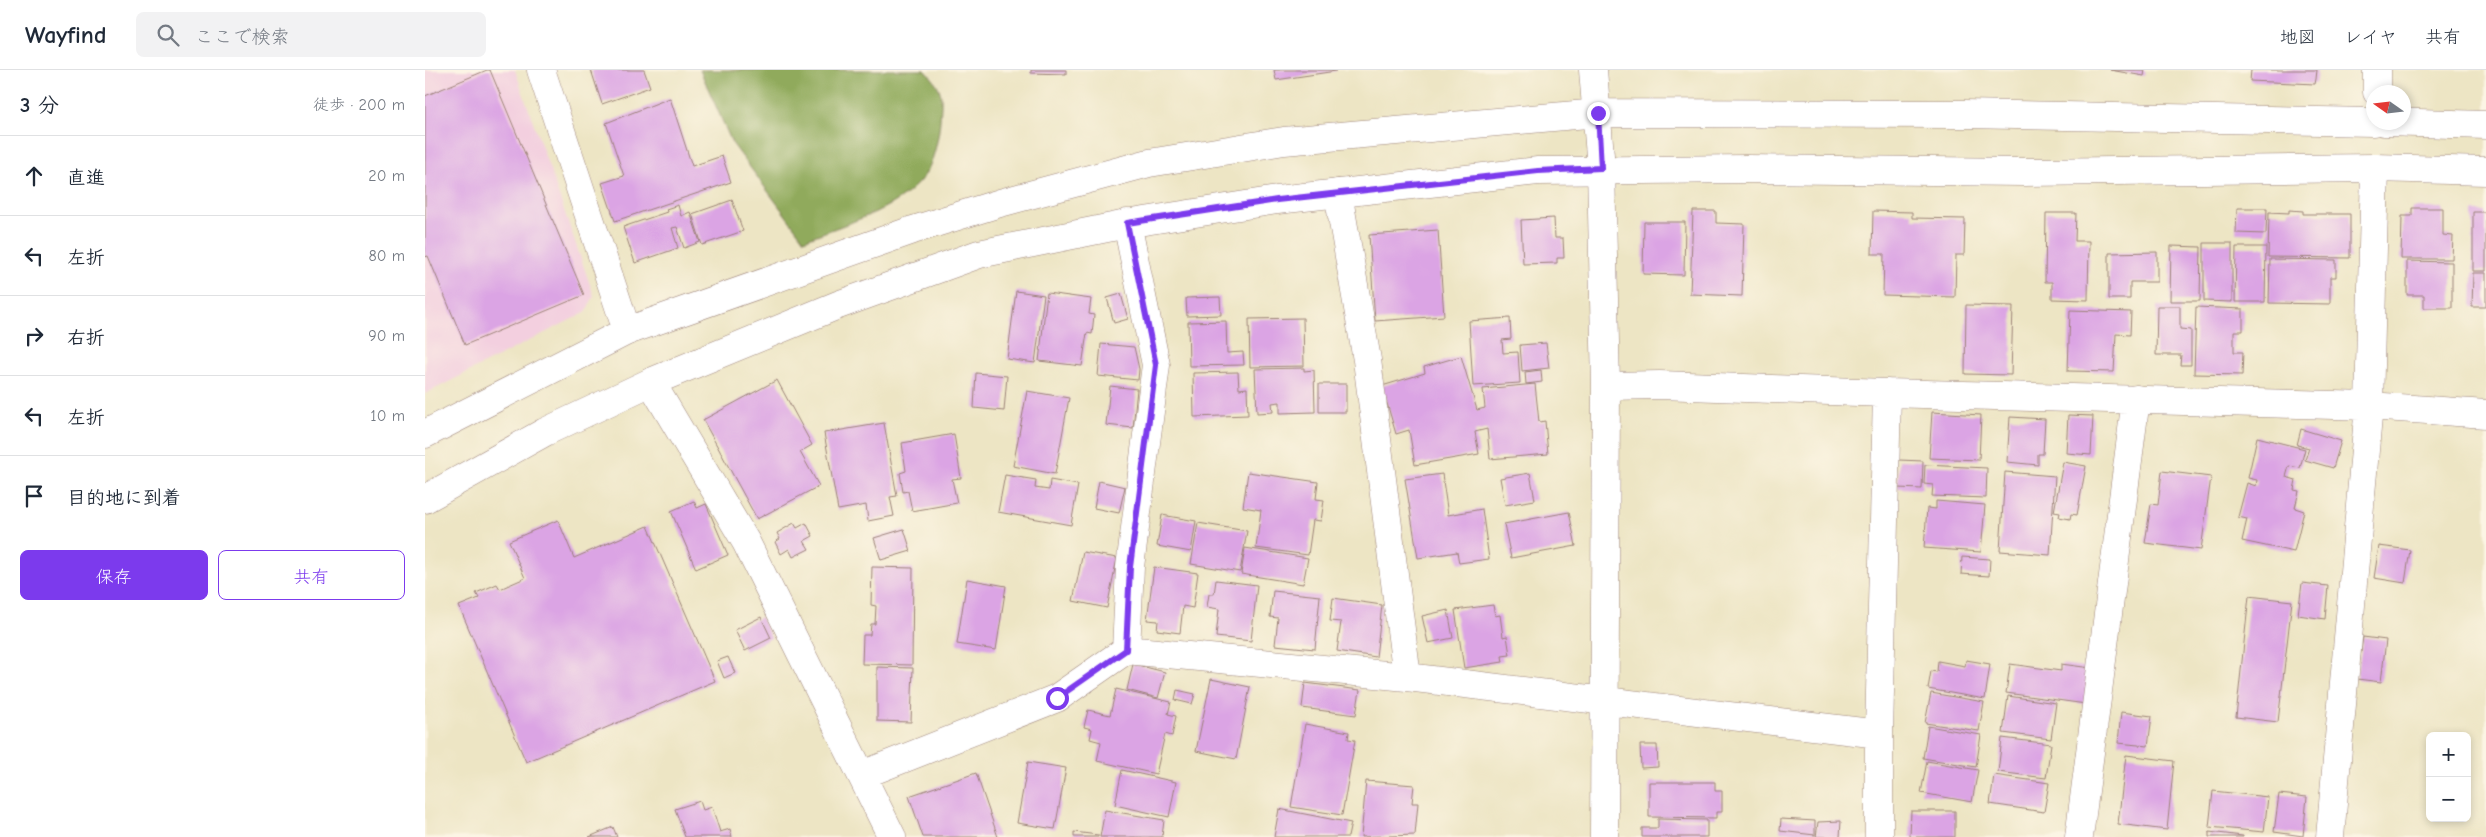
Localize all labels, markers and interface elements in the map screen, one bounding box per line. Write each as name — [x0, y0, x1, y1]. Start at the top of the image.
search box — [136, 12, 486, 57]
text: Wayfind — [25, 21, 106, 49]
icon: search — [154, 21, 182, 49]
text: ここで検索 — [194, 26, 289, 48]
text: 地図 — [2280, 27, 2316, 48]
text: レイヤ — [2344, 27, 2397, 48]
text: 共有 — [2425, 27, 2461, 48]
north arrow — [2366, 85, 2411, 130]
text: 3 分 — [20, 93, 59, 117]
text: 徒歩 · 200 m — [313, 96, 405, 114]
route end — [1587, 102, 1610, 125]
icon: ahead — [20, 162, 48, 190]
text: 直進 — [67, 167, 105, 189]
text: 20 m — [368, 167, 405, 185]
icon: left — [20, 242, 48, 270]
text: 左折 — [67, 247, 105, 269]
text: 80 m — [368, 247, 405, 265]
icon: right — [20, 322, 48, 350]
text: 右折 — [67, 327, 105, 349]
text: 90 m — [368, 327, 405, 345]
icon: left — [20, 402, 48, 430]
text: 左折 — [67, 407, 105, 429]
text: 10 m — [370, 407, 405, 425]
icon: arrive — [20, 482, 48, 510]
text: 目的地に到着 — [67, 487, 181, 509]
button: 保存 — [20, 550, 208, 600]
button: 共有 — [218, 550, 405, 600]
route start — [1046, 687, 1069, 710]
map controls — [2426, 732, 2471, 822]
button: + — [2426, 732, 2471, 777]
button: − — [2426, 777, 2471, 822]

